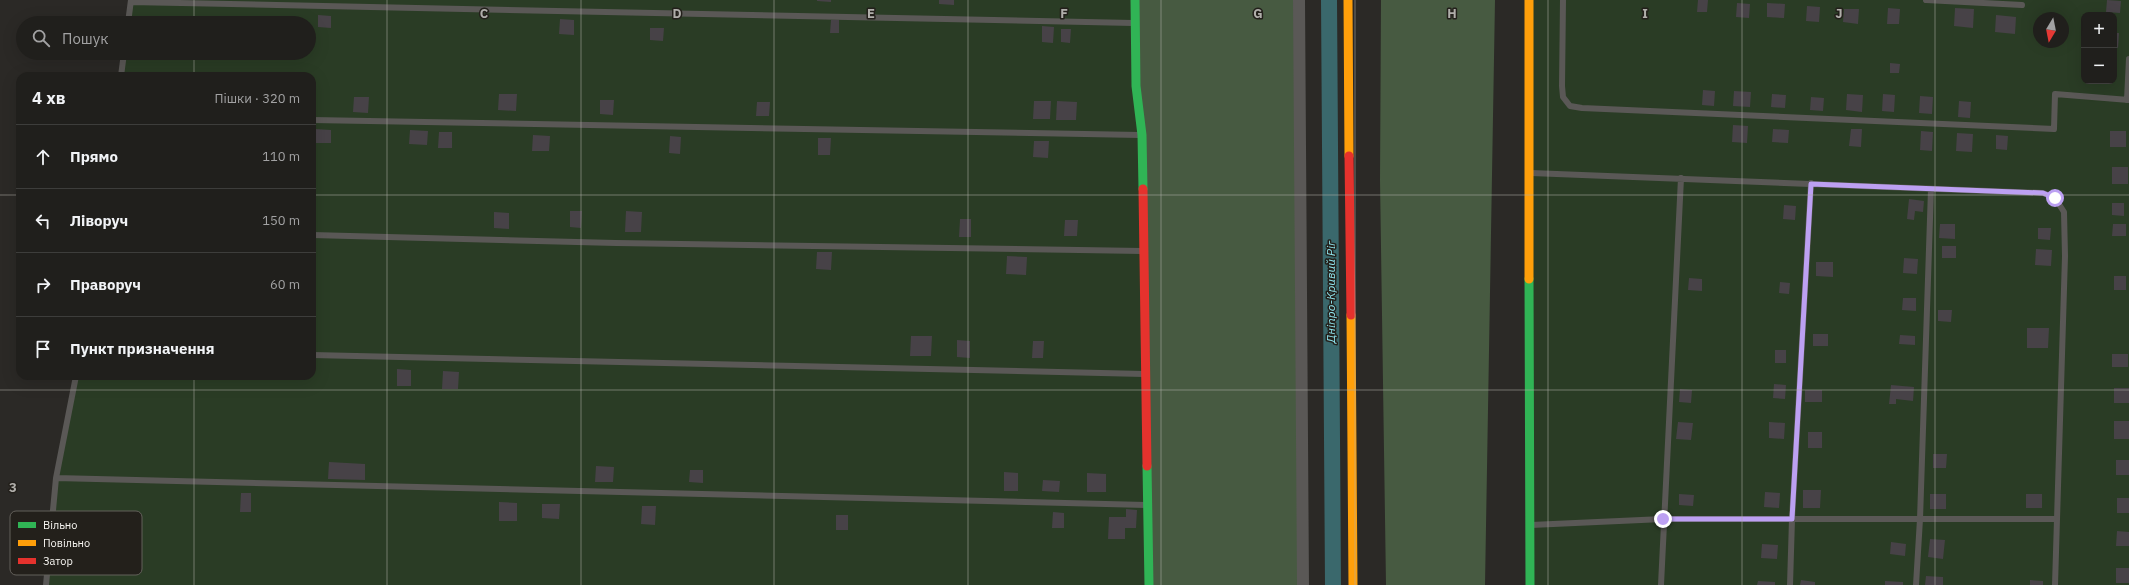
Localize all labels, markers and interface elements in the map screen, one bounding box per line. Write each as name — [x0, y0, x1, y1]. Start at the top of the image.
text: C — [480, 5, 489, 22]
text: D — [672, 5, 682, 22]
text: E — [867, 5, 875, 22]
text: F — [1060, 5, 1068, 22]
text: G — [1253, 5, 1263, 22]
text: H — [1447, 5, 1457, 22]
text: I — [1642, 5, 1648, 22]
text: J — [1835, 5, 1843, 22]
north arrow — [2033, 12, 2069, 48]
map controls — [2081, 12, 2117, 84]
button: + — [2081, 12, 2117, 48]
search box — [16, 16, 316, 60]
icon: search — [30, 27, 52, 49]
text: Пошук — [62, 29, 109, 48]
button: − — [2081, 48, 2117, 84]
text: 4 хв — [32, 87, 66, 109]
text: Пішки · 320 m — [214, 90, 300, 107]
icon: ahead — [32, 146, 54, 168]
text: Прямо — [70, 147, 118, 166]
text: 110 m — [262, 148, 300, 165]
route start — [2046, 189, 2064, 207]
icon: left — [32, 210, 54, 232]
text: Ліворуч — [70, 211, 128, 230]
text: 150 m — [262, 212, 300, 229]
water label: Дніпро-Кривий Ріг — [1323, 240, 1338, 344]
icon: right — [32, 274, 54, 296]
text: Праворуч — [70, 275, 141, 294]
text: 60 m — [270, 276, 300, 293]
icon: arrive — [32, 338, 54, 360]
text: Пункт призначення — [70, 339, 215, 358]
text: 3 — [9, 479, 17, 496]
route end — [1654, 510, 1672, 528]
legend — [10, 511, 142, 575]
text: Вільно — [43, 518, 78, 532]
text: Повільно — [43, 536, 90, 550]
text: Затор — [43, 554, 73, 568]

